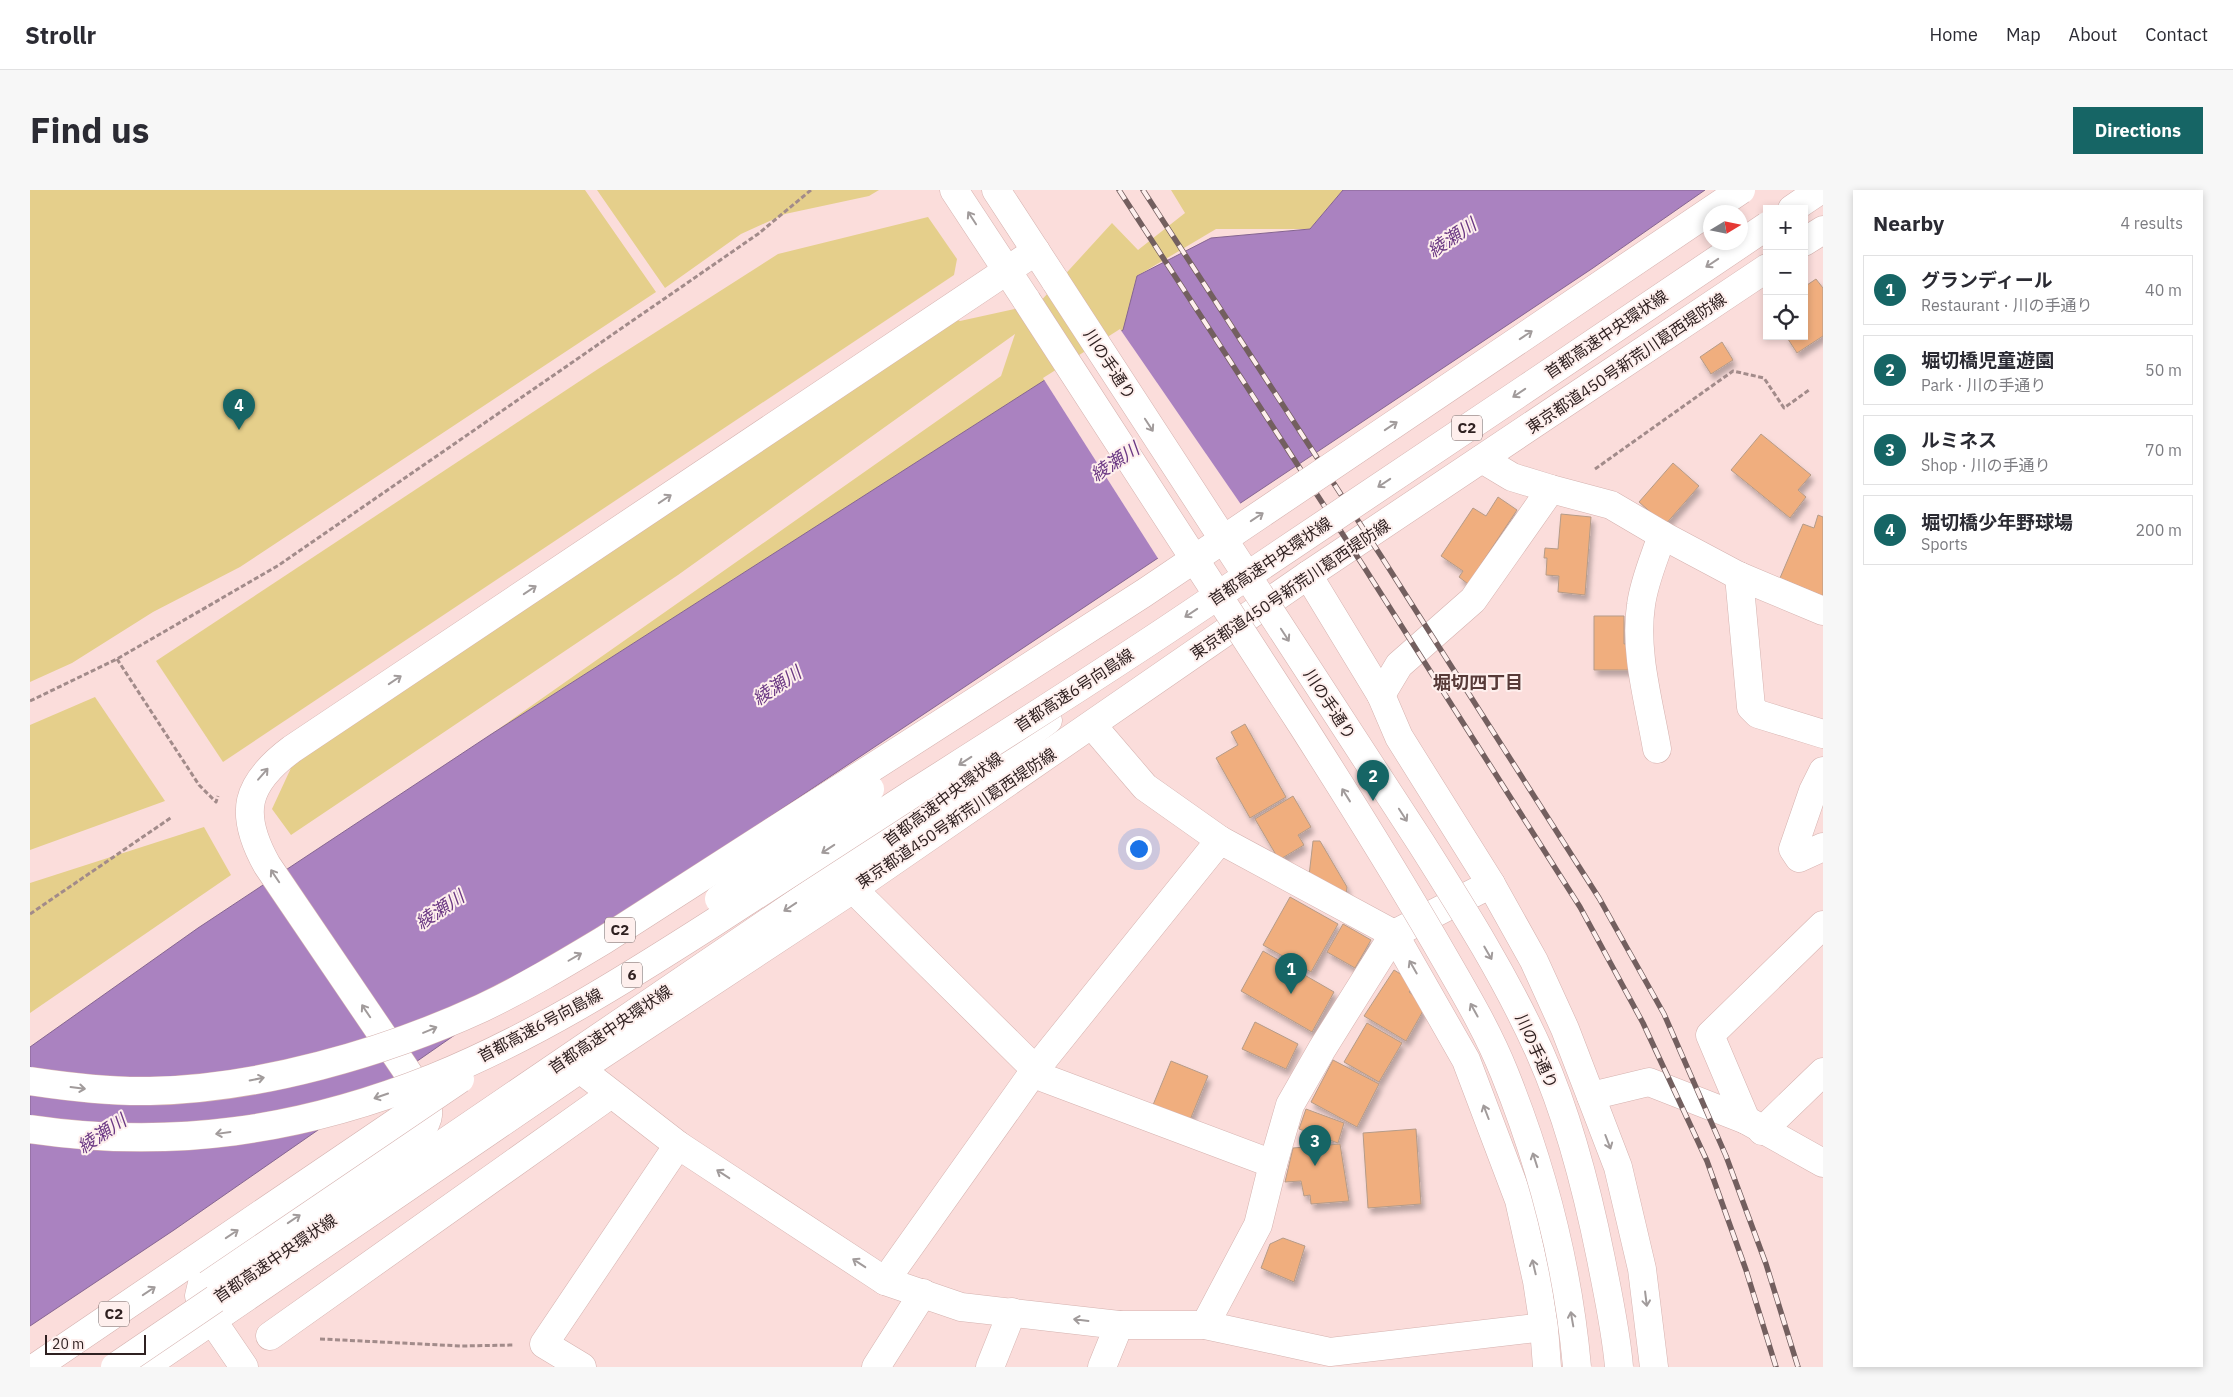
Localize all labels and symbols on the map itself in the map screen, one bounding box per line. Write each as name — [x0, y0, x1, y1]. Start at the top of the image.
north arrow — [1703, 205, 1748, 250]
one-way arrow — [967, 211, 977, 225]
water label: 綾瀬川 — [1423, 212, 1482, 262]
one-way arrow — [1705, 258, 1719, 268]
street label: 首都高速中央環状線 — [1541, 285, 1671, 383]
street label: 東京都道450号新荒川葛西堤防線 — [1522, 288, 1730, 438]
street label: 川の手通り — [1080, 325, 1140, 403]
one-way arrow — [1519, 330, 1533, 340]
one-way arrow — [1512, 387, 1526, 398]
pin: 4 — [223, 389, 255, 430]
road number: C2 — [1452, 416, 1482, 440]
one-way arrow — [1145, 418, 1155, 432]
one-way arrow — [1384, 421, 1398, 431]
water label: 綾瀬川 — [1086, 436, 1145, 486]
one-way arrow — [1378, 479, 1392, 489]
one-way arrow — [658, 494, 672, 504]
street label: 首都高速中央環状線 — [1205, 512, 1335, 610]
one-way arrow — [1249, 512, 1263, 522]
street label: 東京都道450号新荒川葛西堤防線 — [1186, 514, 1394, 664]
one-way arrow — [523, 584, 537, 595]
one-way arrow — [1185, 608, 1199, 618]
one-way arrow — [1281, 628, 1291, 642]
street label: 首都高速6号向島線 — [1011, 644, 1137, 736]
water label: 綾瀬川 — [748, 660, 807, 710]
street label: 川の手通り — [1300, 665, 1360, 743]
district label: 堀切四丁目 — [1433, 671, 1523, 694]
one-way arrow — [388, 675, 402, 685]
street label: 東京都道450号新荒川葛西堤防線 — [852, 743, 1060, 893]
street label: 首都高速中央環状線 — [879, 748, 1007, 850]
one-way arrow — [958, 756, 972, 766]
pin: 2 — [1357, 760, 1389, 801]
one-way arrow — [258, 768, 269, 781]
one-way arrow — [1341, 789, 1351, 803]
one-way arrow — [1398, 808, 1408, 822]
your location — [1126, 836, 1152, 862]
one-way arrow — [821, 844, 835, 854]
one-way arrow — [270, 870, 280, 884]
water label: 綾瀬川 — [411, 884, 470, 934]
one-way arrow — [783, 902, 797, 912]
road number: C2 — [605, 918, 635, 942]
one-way arrow — [1484, 946, 1494, 960]
one-way arrow — [568, 952, 582, 962]
pin: 1 — [1275, 953, 1307, 994]
one-way arrow — [1408, 960, 1418, 975]
road number: 6 — [622, 962, 642, 988]
street label: 首都高速中央環状線 — [545, 980, 675, 1078]
street label: 首都高速6号向島線 — [475, 984, 605, 1066]
one-way arrow — [1469, 1003, 1478, 1018]
one-way arrow — [361, 1004, 371, 1018]
street label: 川の手通り — [1512, 1010, 1562, 1092]
one-way arrow — [422, 1024, 437, 1034]
one-way arrow — [249, 1074, 265, 1083]
one-way arrow — [70, 1083, 86, 1093]
one-way arrow — [374, 1092, 389, 1101]
one-way arrow — [1481, 1105, 1490, 1120]
water label: 綾瀬川 — [73, 1108, 132, 1158]
pin: 3 — [1299, 1125, 1331, 1166]
one-way arrow — [215, 1129, 231, 1139]
one-way arrow — [1605, 1134, 1614, 1149]
one-way arrow — [1530, 1153, 1540, 1169]
one-way arrow — [717, 1169, 731, 1179]
street label: 首都高速中央環状線 — [210, 1209, 340, 1307]
one-way arrow — [286, 1213, 300, 1223]
one-way arrow — [225, 1229, 239, 1239]
one-way arrow — [853, 1258, 867, 1268]
one-way arrow — [1529, 1259, 1538, 1275]
one-way arrow — [141, 1286, 155, 1296]
one-way arrow — [1641, 1291, 1651, 1307]
road number: C2 — [99, 1302, 129, 1326]
one-way arrow — [1566, 1311, 1576, 1327]
one-way arrow — [1074, 1315, 1090, 1325]
scale bar — [45, 1332, 146, 1355]

